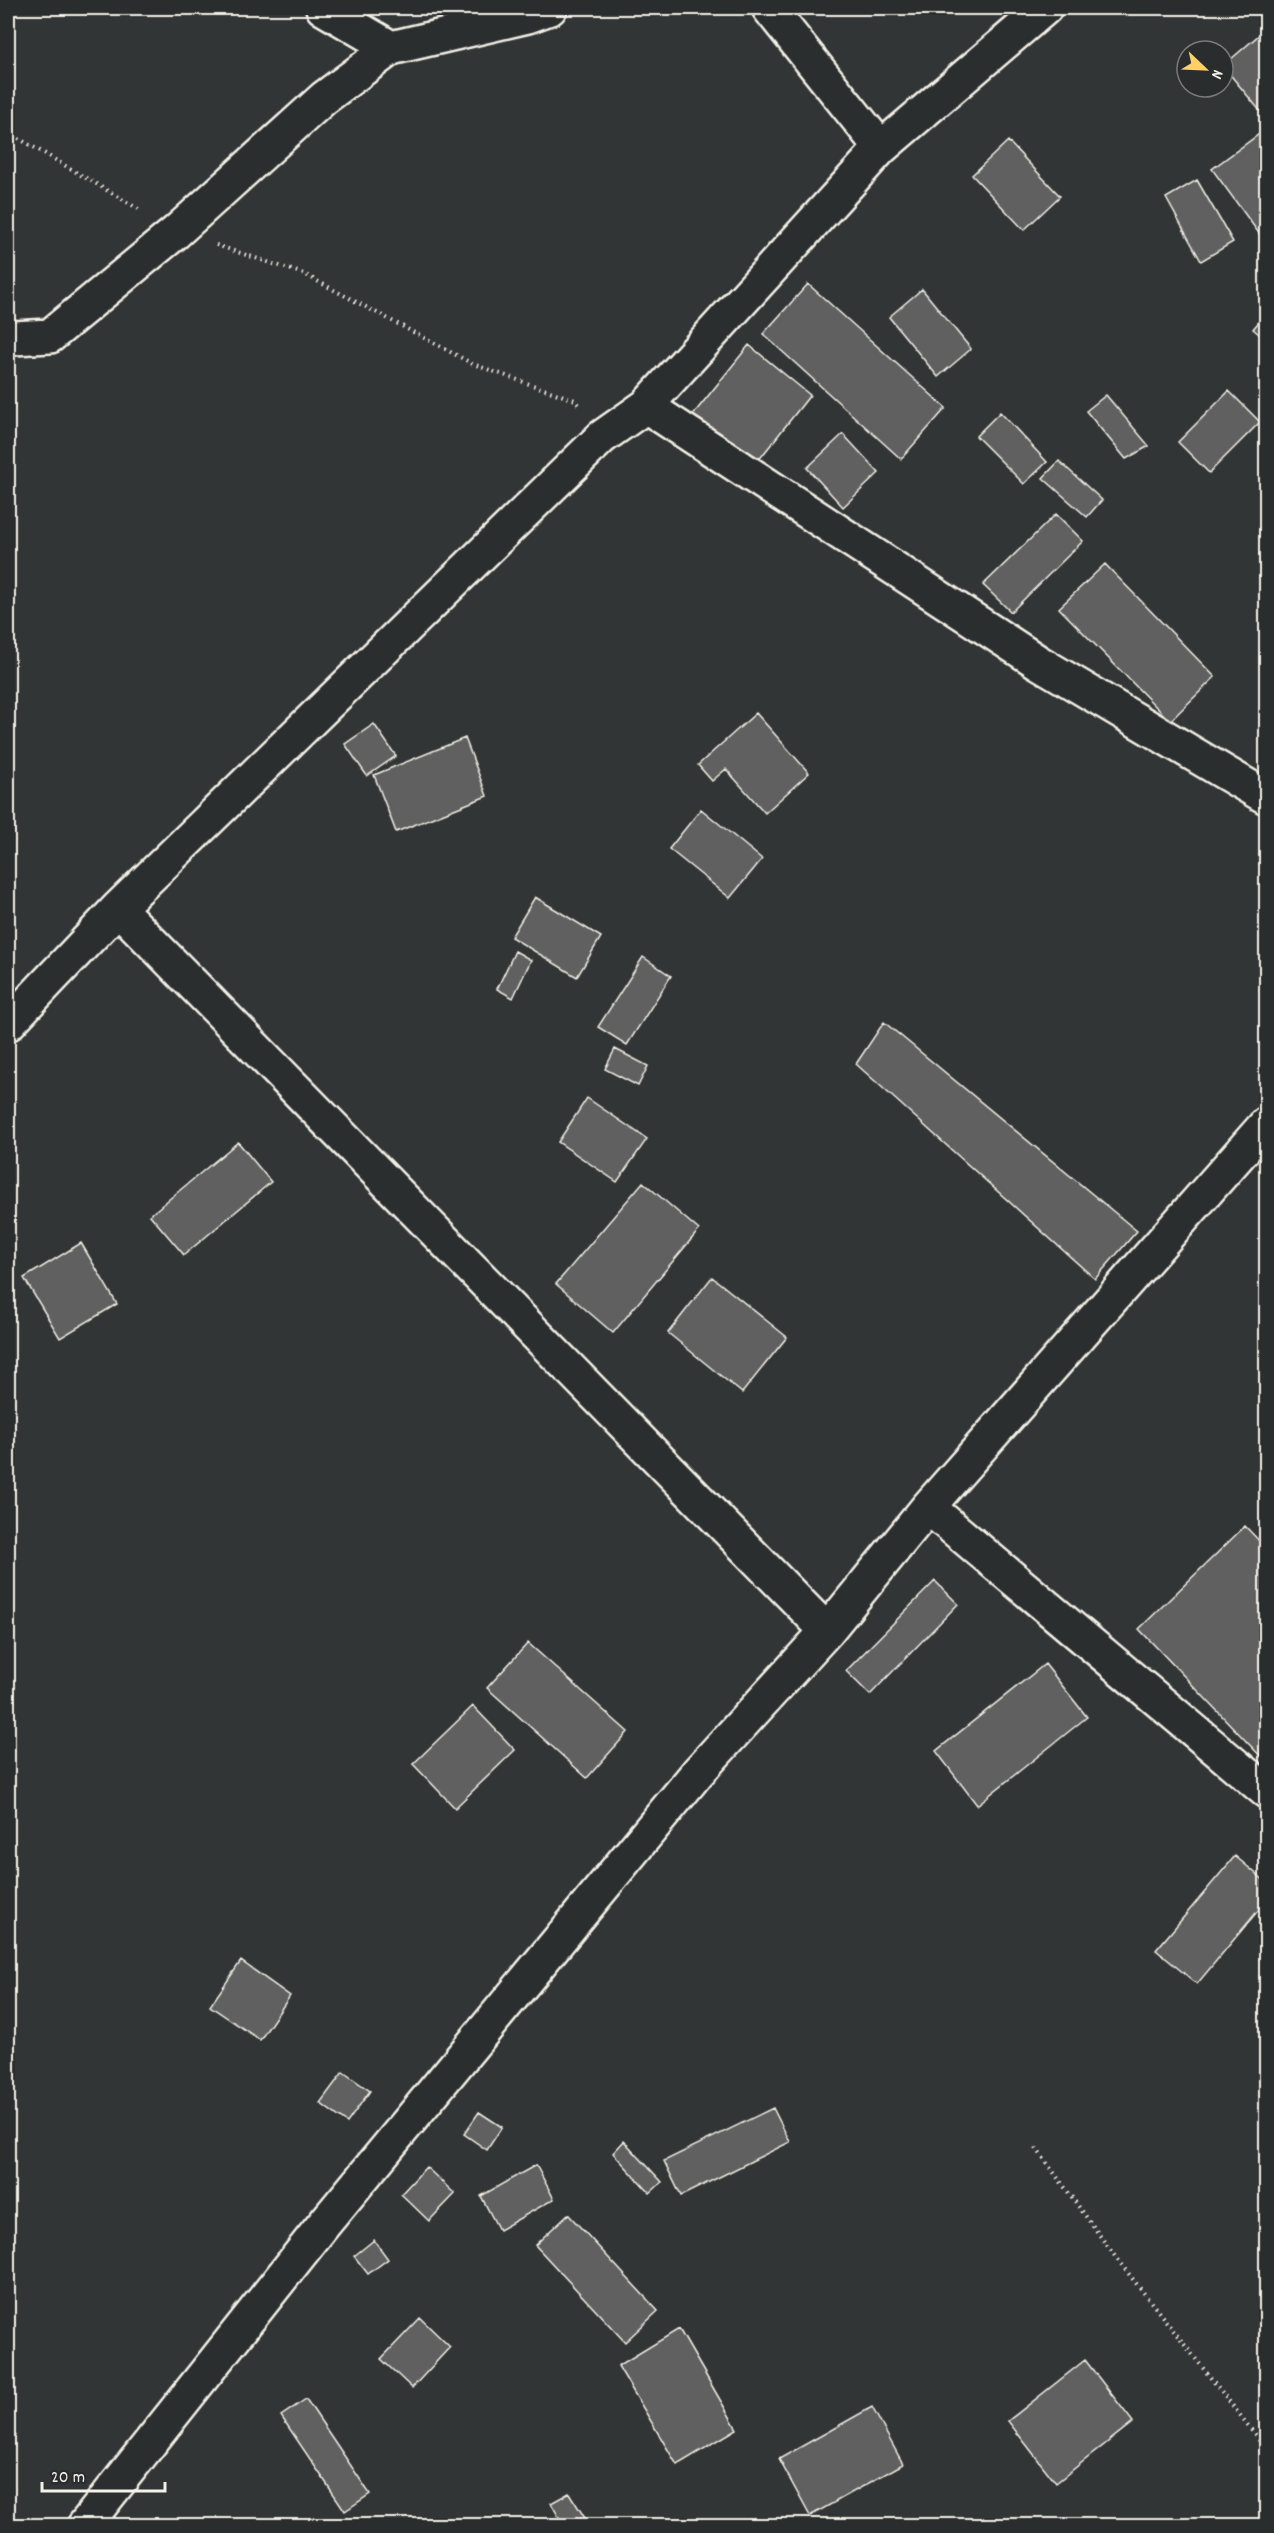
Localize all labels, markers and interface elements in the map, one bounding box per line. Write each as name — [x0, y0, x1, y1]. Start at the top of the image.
north arrow — [1175, 39, 1235, 99]
text: N — [1204, 66, 1229, 82]
scale bar — [42, 2455, 165, 2493]
text: 20 m — [51, 2466, 85, 2491]

